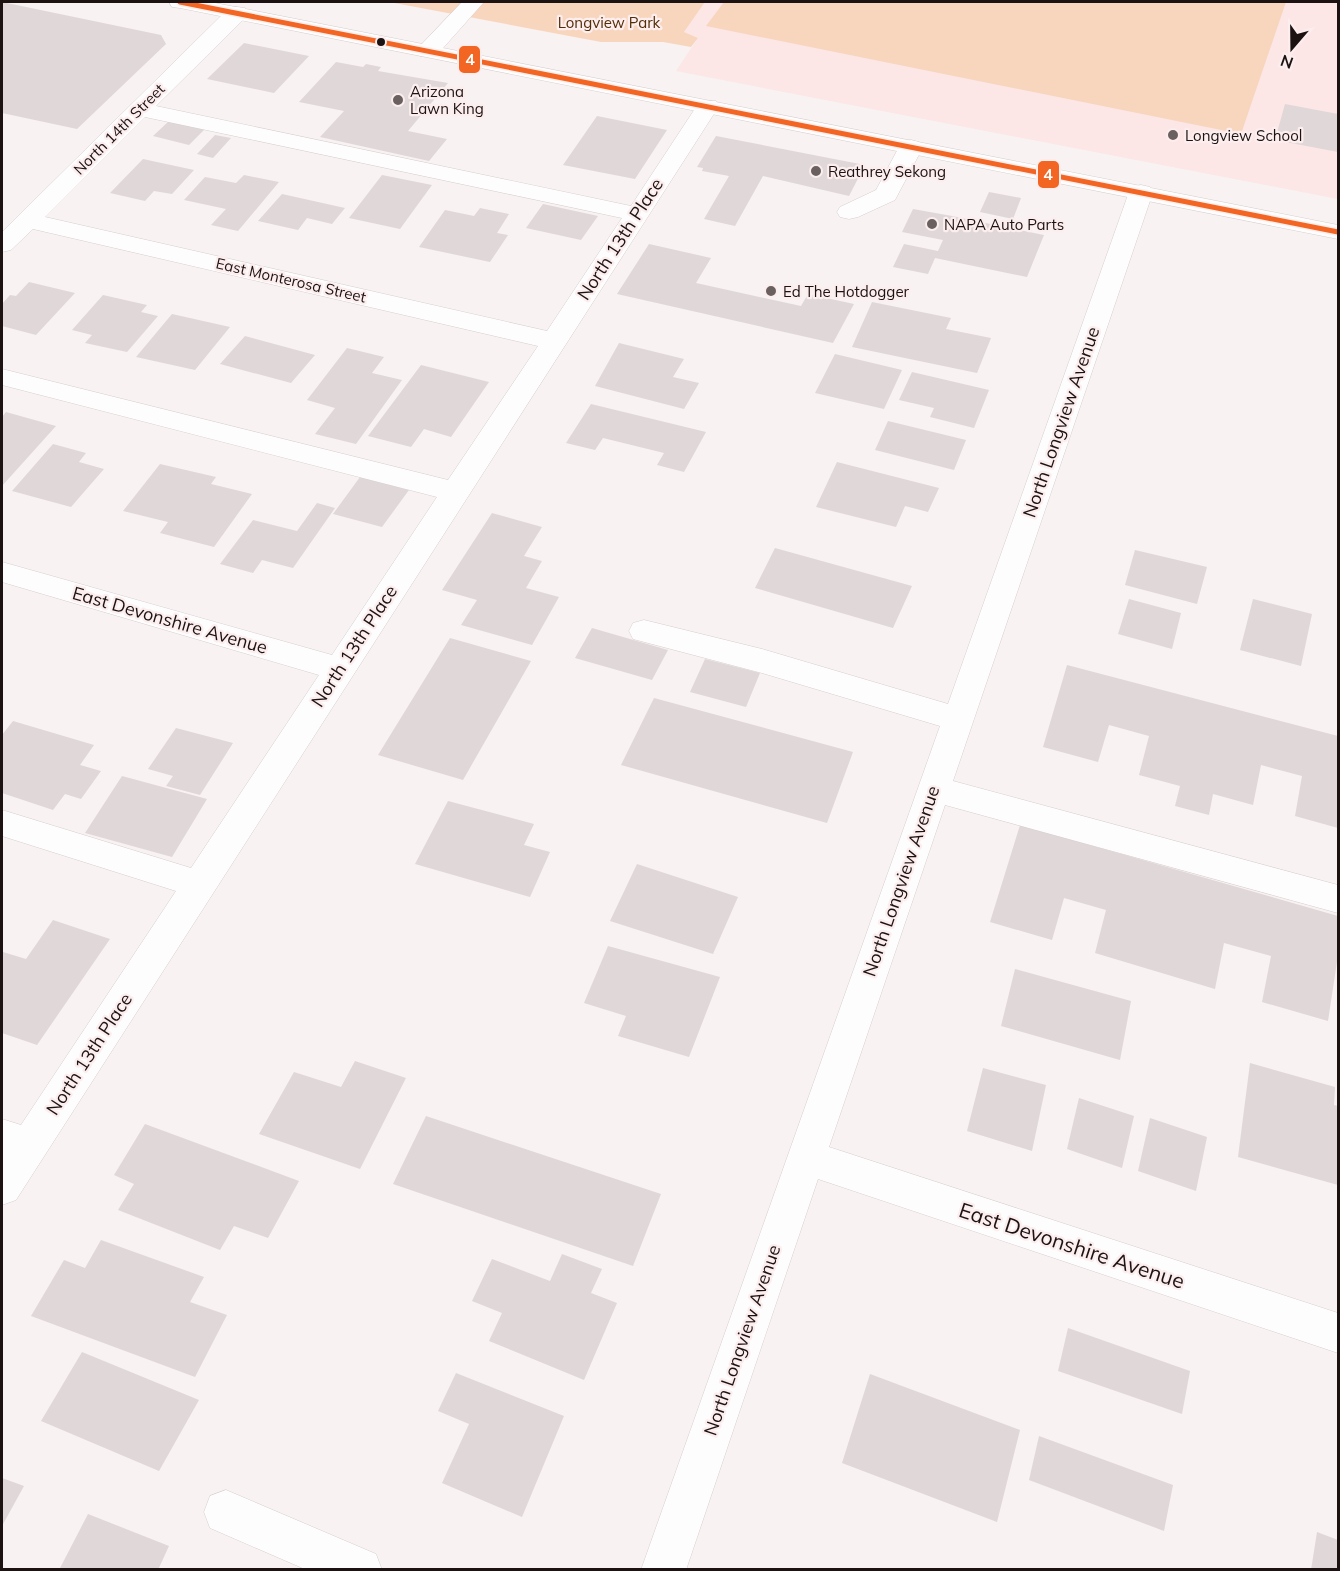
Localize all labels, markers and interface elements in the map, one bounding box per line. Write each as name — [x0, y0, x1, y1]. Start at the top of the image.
park label: Longview Park — [558, 13, 661, 32]
north arrow — [1262, 18, 1322, 78]
unlabelled marker — [375, 36, 387, 48]
line badge: 4 — [458, 45, 481, 74]
text: 4 — [465, 49, 475, 69]
text: N — [1278, 51, 1296, 74]
street label: North 14th Street — [69, 79, 169, 179]
place label: Arizona Lawn King — [410, 82, 484, 118]
marker: Arizona Lawn King — [391, 93, 405, 107]
place label: Longview School — [1185, 126, 1302, 145]
marker: Longview School — [1166, 128, 1180, 142]
line badge: 4 — [1037, 160, 1060, 189]
place label: Reathrey Sekong — [828, 162, 946, 181]
marker: Reathrey Sekong — [809, 164, 823, 178]
text: 4 — [1043, 164, 1053, 184]
street label: North 13th Place — [572, 174, 668, 304]
place label: NAPA Auto Parts — [944, 215, 1064, 234]
marker: NAPA Auto Parts — [925, 217, 939, 231]
street label: East Monterosa Street — [214, 253, 368, 307]
place label: Ed The Hotdogger — [783, 282, 910, 301]
marker: Ed The Hotdogger — [764, 284, 778, 298]
street label: North Longview Avenue — [1018, 324, 1104, 520]
street label: East Devonshire Avenue — [70, 581, 270, 659]
street label: North 13th Place — [306, 581, 402, 711]
street label: North Longview Avenue — [858, 783, 944, 979]
street label: North 13th Place — [41, 989, 137, 1119]
street label: East Devonshire Avenue — [956, 1196, 1188, 1294]
street label: North Longview Avenue — [699, 1242, 785, 1438]

